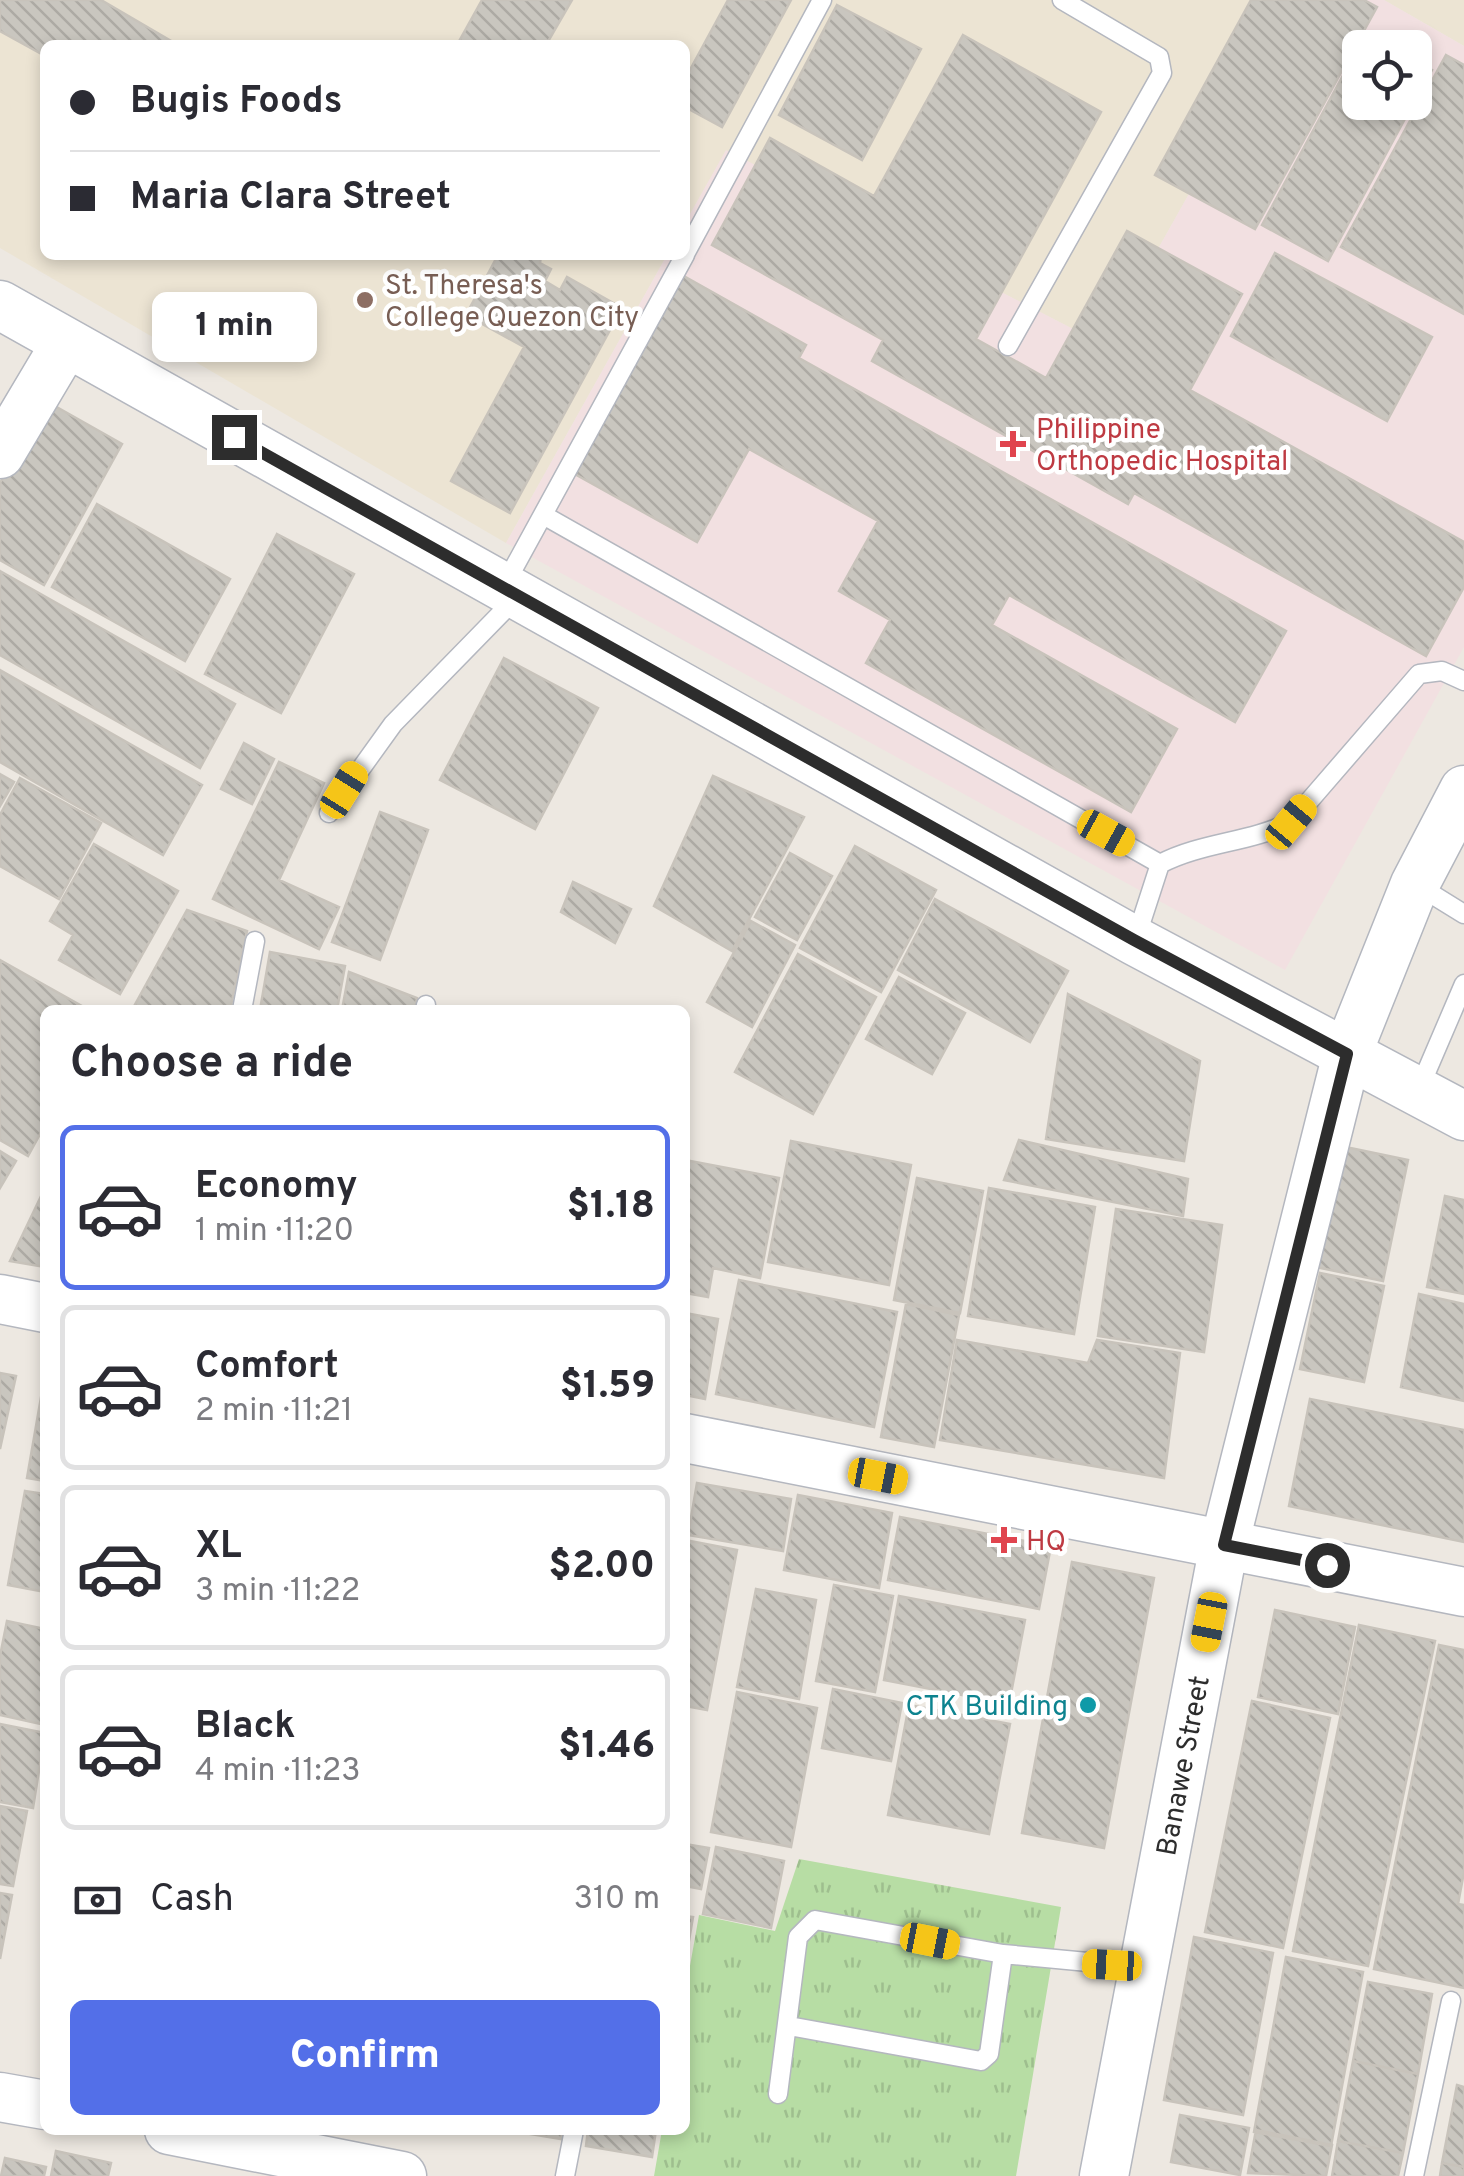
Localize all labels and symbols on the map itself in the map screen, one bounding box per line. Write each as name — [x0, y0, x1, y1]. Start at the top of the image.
place label: St. Theresa's College Quezon City — [385, 269, 639, 337]
marker: St. Theresa's College Quezon City — [354, 289, 376, 311]
callout: 1 min — [152, 292, 316, 362]
place label: Philippine Orthopedic Hospital — [1036, 413, 1288, 481]
route end — [212, 415, 257, 460]
marker: Philippine Orthopedic Hospital — [1000, 431, 1026, 457]
car — [315, 757, 373, 823]
car — [1260, 789, 1322, 855]
car — [1072, 805, 1140, 861]
car — [846, 1456, 910, 1496]
place label: HQ — [1026, 1525, 1066, 1561]
marker: HQ — [991, 1527, 1017, 1553]
route start — [1305, 1543, 1350, 1588]
car — [1189, 1590, 1229, 1654]
street label: Banawe Street — [1150, 1673, 1220, 1859]
place label: CTK Building — [906, 1690, 1068, 1726]
marker: CTK Building — [1077, 1694, 1099, 1716]
car — [898, 1921, 962, 1961]
car — [1081, 1948, 1143, 1982]

